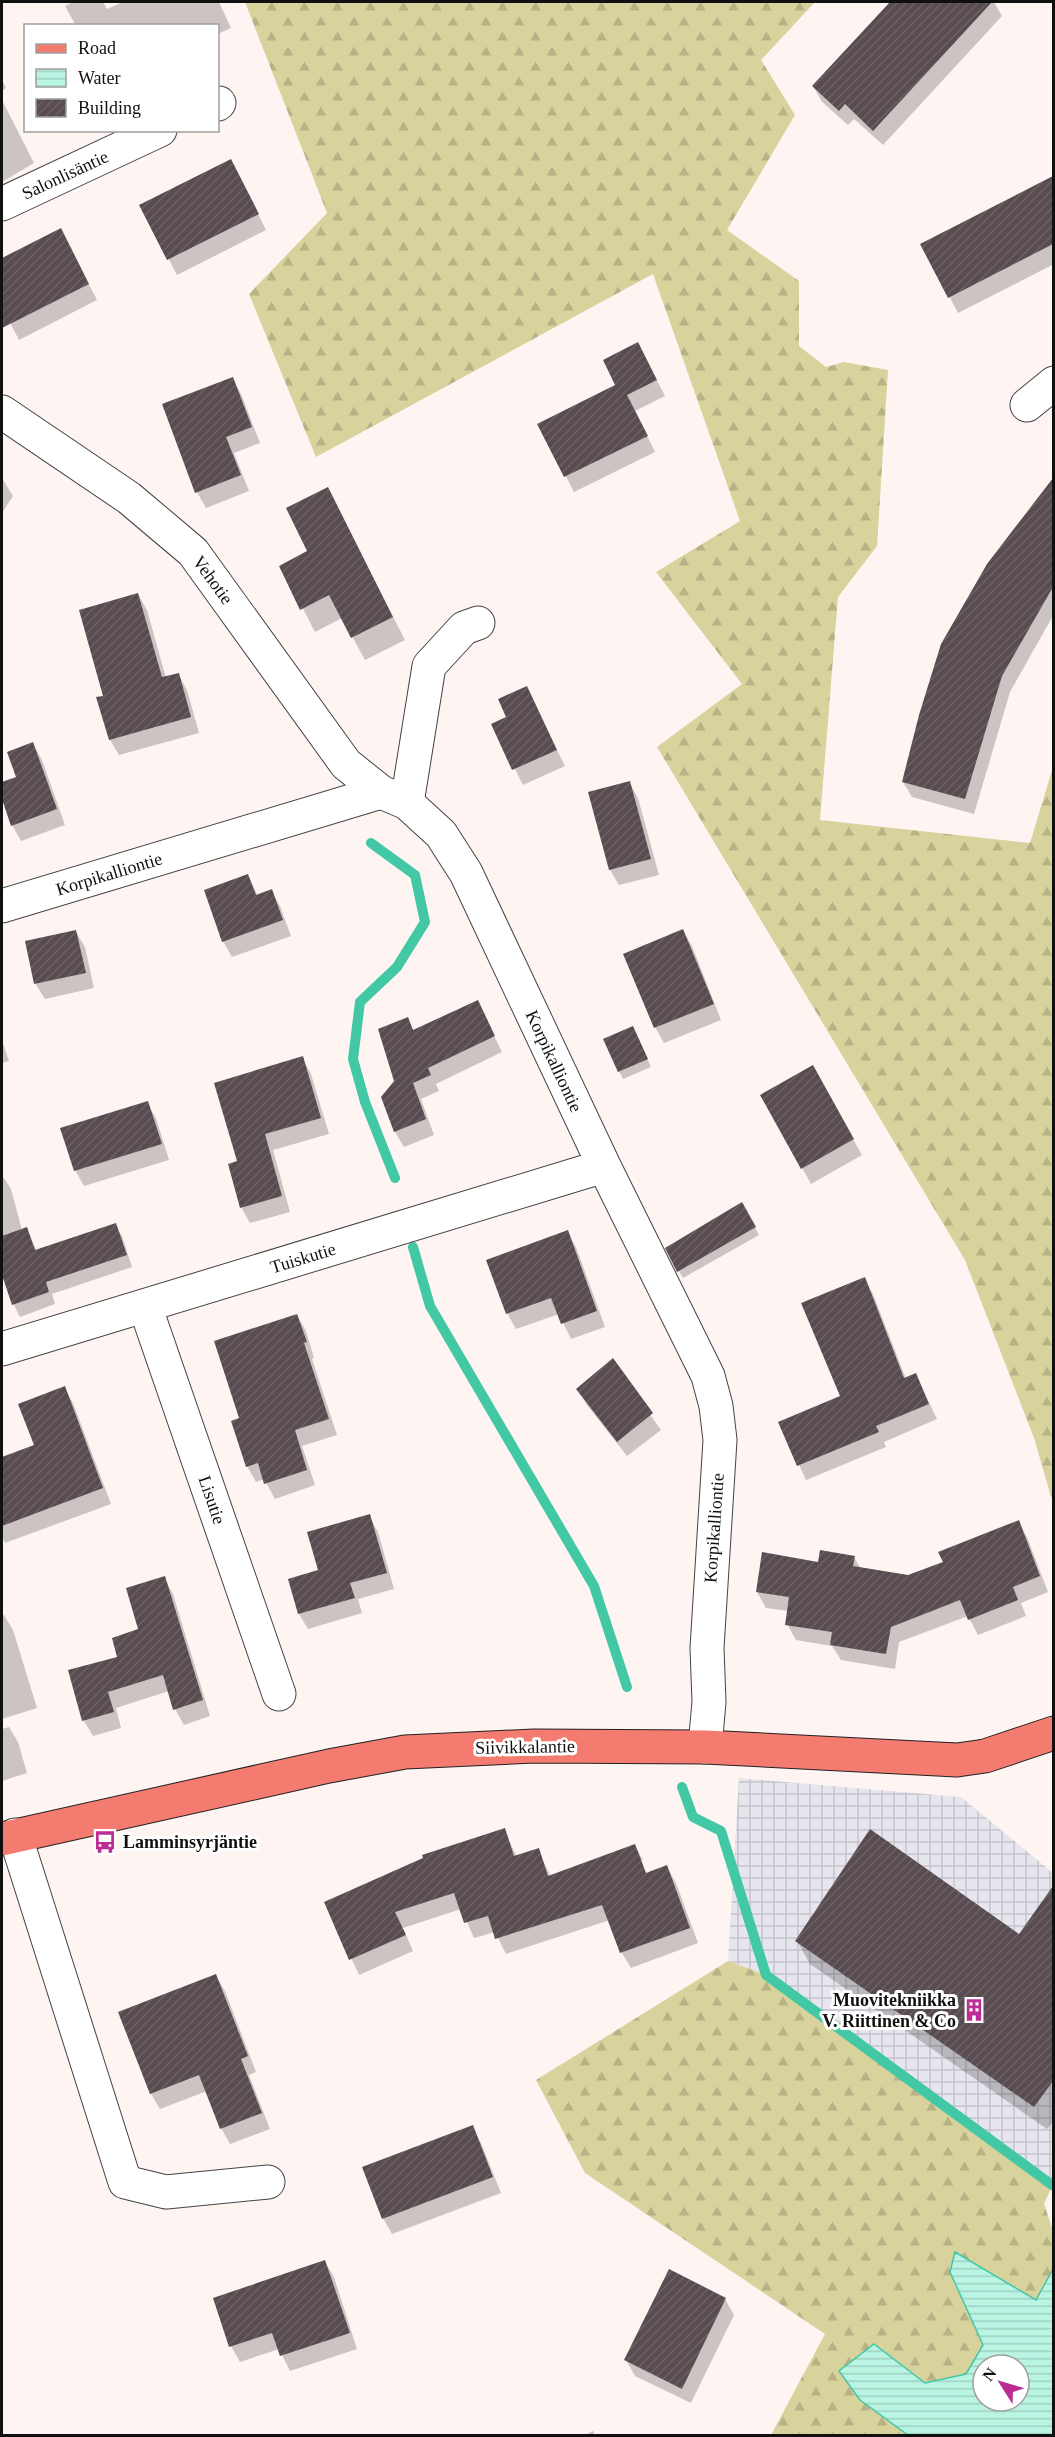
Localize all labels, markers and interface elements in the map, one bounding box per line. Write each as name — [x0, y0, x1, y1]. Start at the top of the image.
legend — [24, 24, 219, 132]
text: Road — [78, 38, 116, 58]
text: Water — [78, 68, 121, 88]
text: Building — [78, 98, 141, 118]
street label: Salonlisäntie — [19, 146, 111, 204]
street label: Vehotie — [189, 552, 237, 608]
street label: Korpikalliontie — [53, 848, 165, 900]
street label: Korpikalliontie — [522, 1007, 586, 1115]
street label: Tuiskutie — [268, 1239, 338, 1277]
street label: Korpikalliontie — [700, 1472, 728, 1584]
street label: Lisutie — [194, 1473, 230, 1527]
street label: Siivikkalantie — [475, 1736, 575, 1758]
bus stop icon: Lamminsyrjäntie — [92, 1829, 118, 1855]
place label: Lamminsyrjäntie — [123, 1832, 257, 1852]
place label: Muovitekniikka V. Riittinen & Co — [822, 1990, 956, 2031]
building icon: Muovitekniikka V. Riittinen & Co — [961, 1997, 987, 2023]
north arrow — [971, 2353, 1031, 2413]
text: N — [979, 2364, 1000, 2384]

